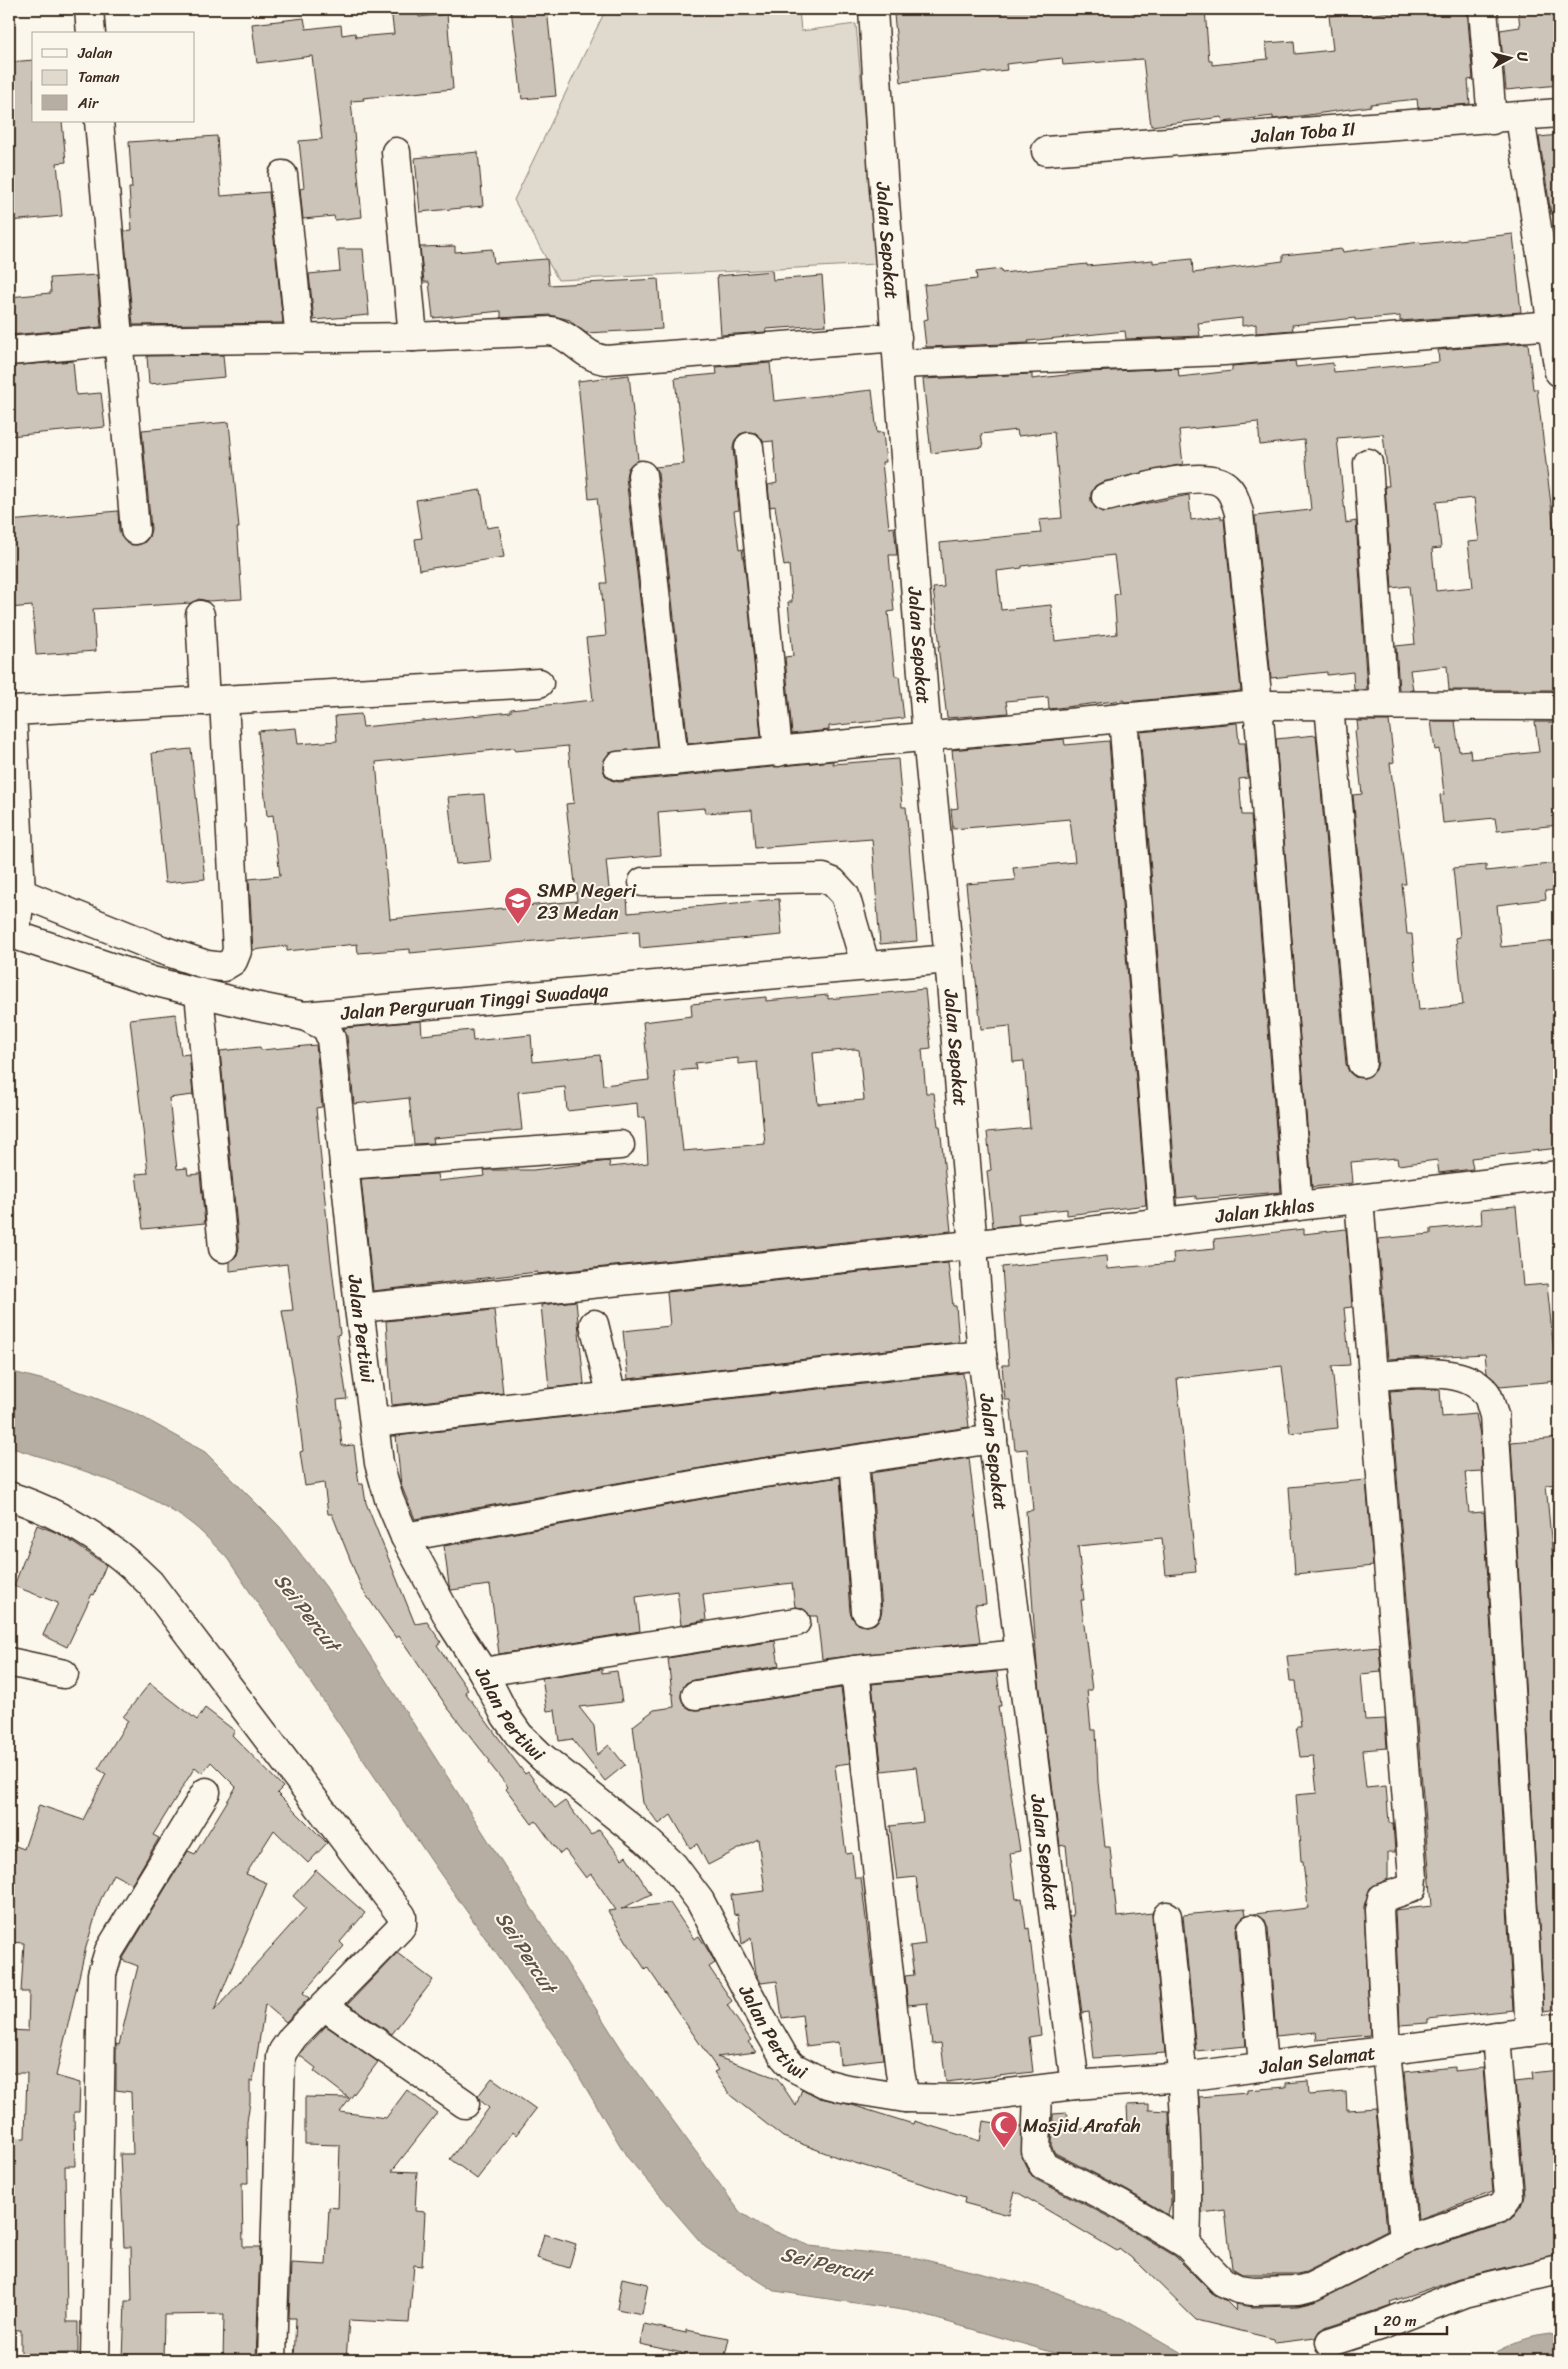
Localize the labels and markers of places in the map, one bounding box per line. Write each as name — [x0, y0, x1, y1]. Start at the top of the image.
place label: SMP Negeri 23 Medan — [537, 874, 637, 929]
school or university icon: SMP Negeri 23 Medan — [503, 886, 533, 925]
place label: Masjid Arafah — [1023, 2109, 1141, 2142]
mosque icon: Masjid Arafah — [989, 2110, 1019, 2149]

